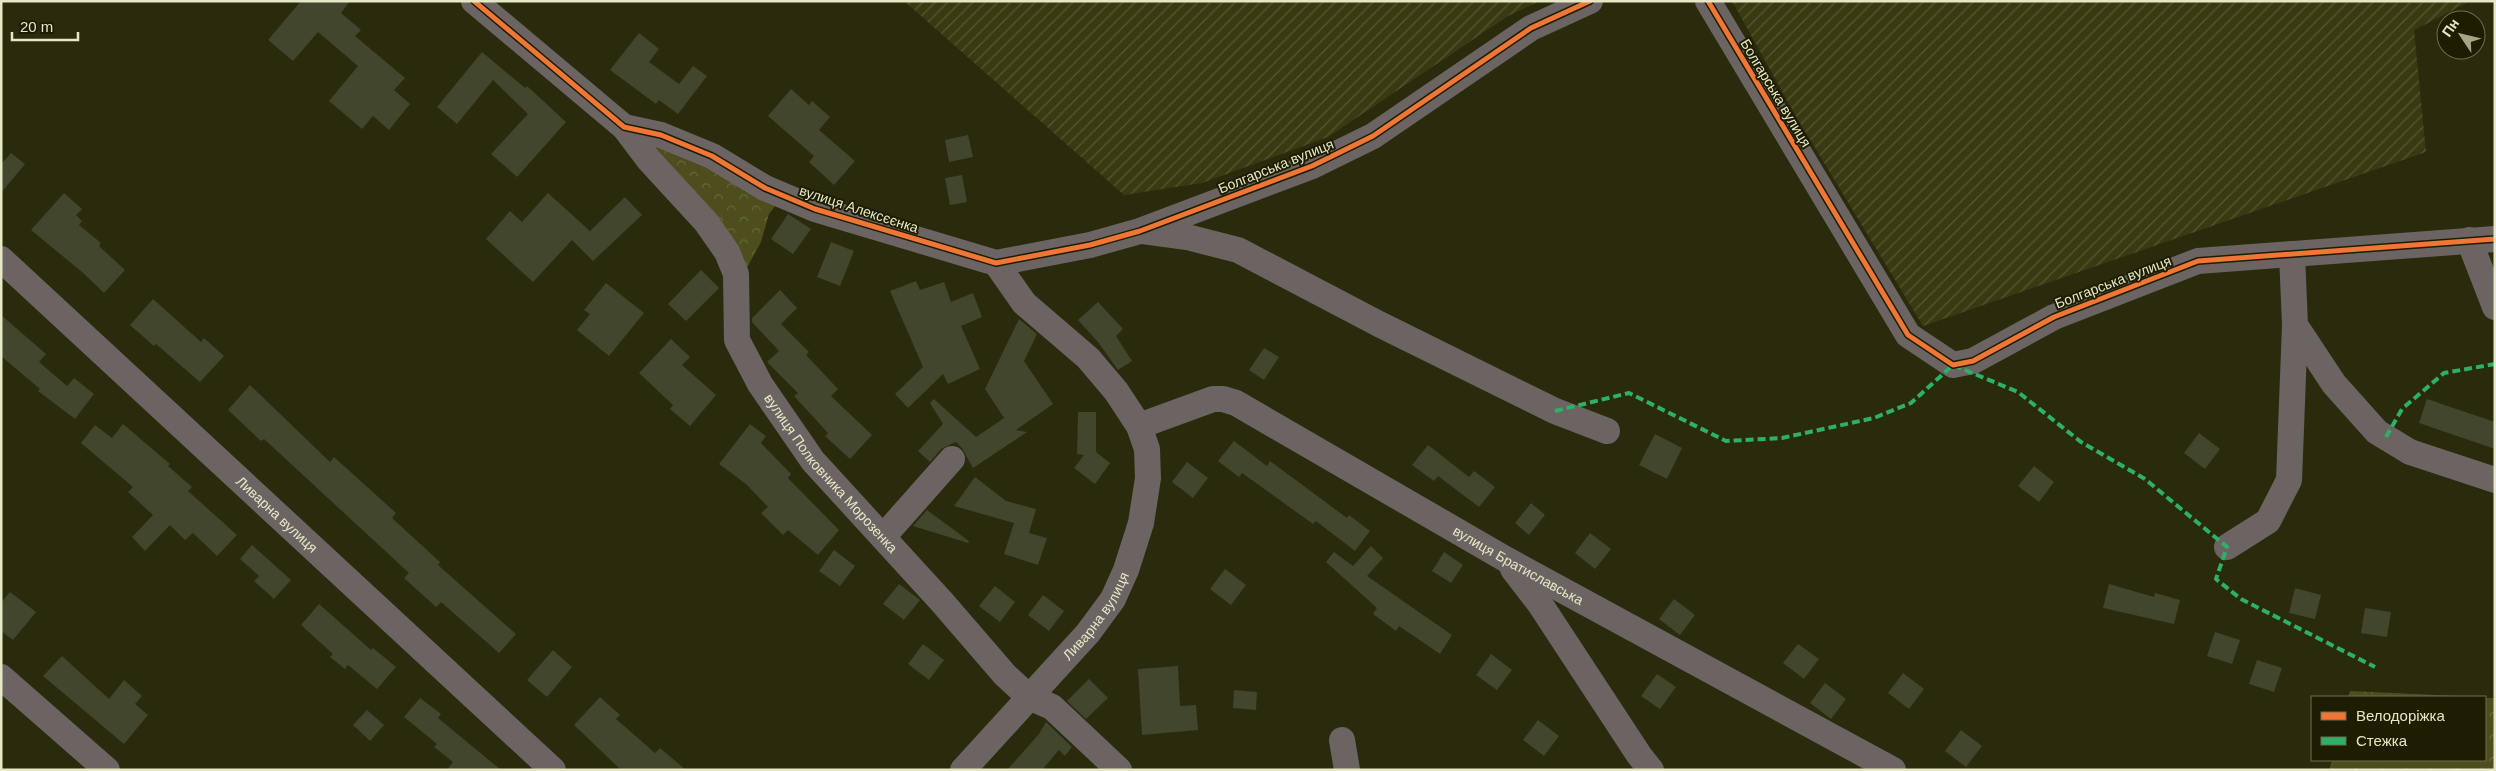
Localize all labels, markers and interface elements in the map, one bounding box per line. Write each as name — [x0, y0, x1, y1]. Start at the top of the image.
scale bar — [12, 10, 79, 42]
north arrow — [2436, 10, 2486, 60]
text: Пн — [2438, 15, 2462, 40]
text: 20 m — [20, 18, 53, 35]
street label: Болгарська вулиця — [1737, 36, 1815, 150]
street label: Болгарська вулиця — [1216, 136, 1336, 196]
street label: вулиця Алексєєнка — [798, 182, 921, 236]
street label: Болгарська вулиця — [2053, 252, 2173, 312]
street label: вулиця Полковника Морозенка — [761, 391, 901, 556]
street label: Ливарна вулиця — [233, 473, 321, 556]
street label: вулиця Братиславська — [1450, 523, 1586, 608]
street label: Ливарна вулиця — [1059, 570, 1132, 663]
legend — [2311, 696, 2486, 761]
text: Велодоріжка — [2356, 707, 2445, 724]
text: Стежка — [2356, 732, 2408, 749]

